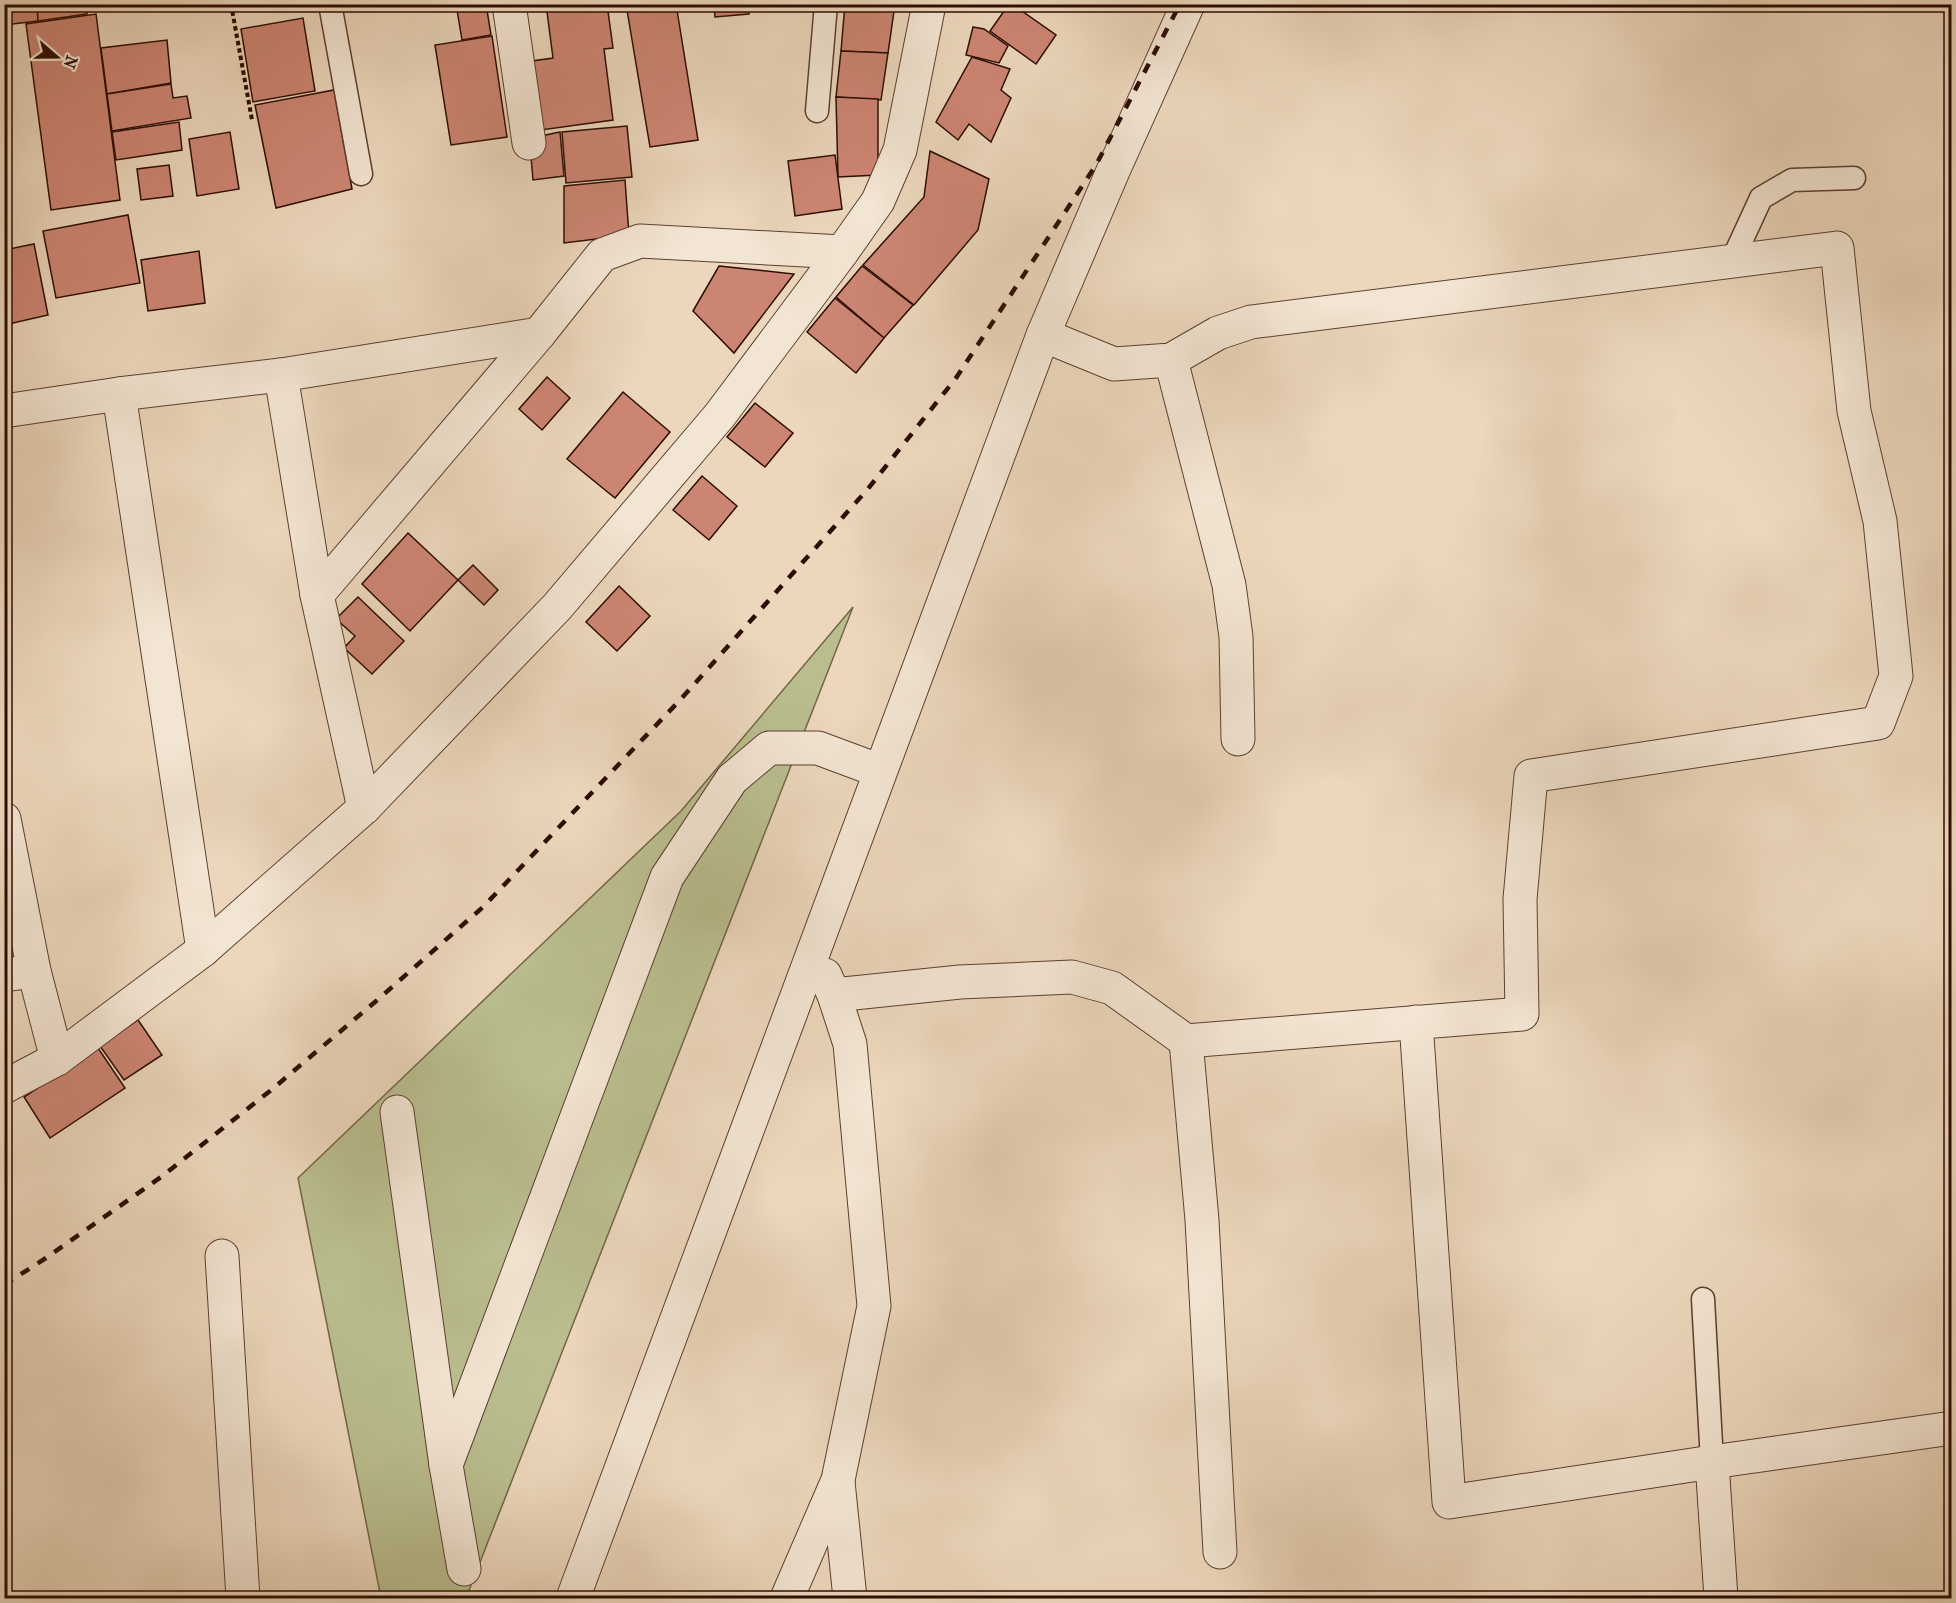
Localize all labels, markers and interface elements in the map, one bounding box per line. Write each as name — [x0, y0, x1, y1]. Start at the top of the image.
north arrow — [27, 27, 87, 87]
text: N — [59, 53, 82, 72]

